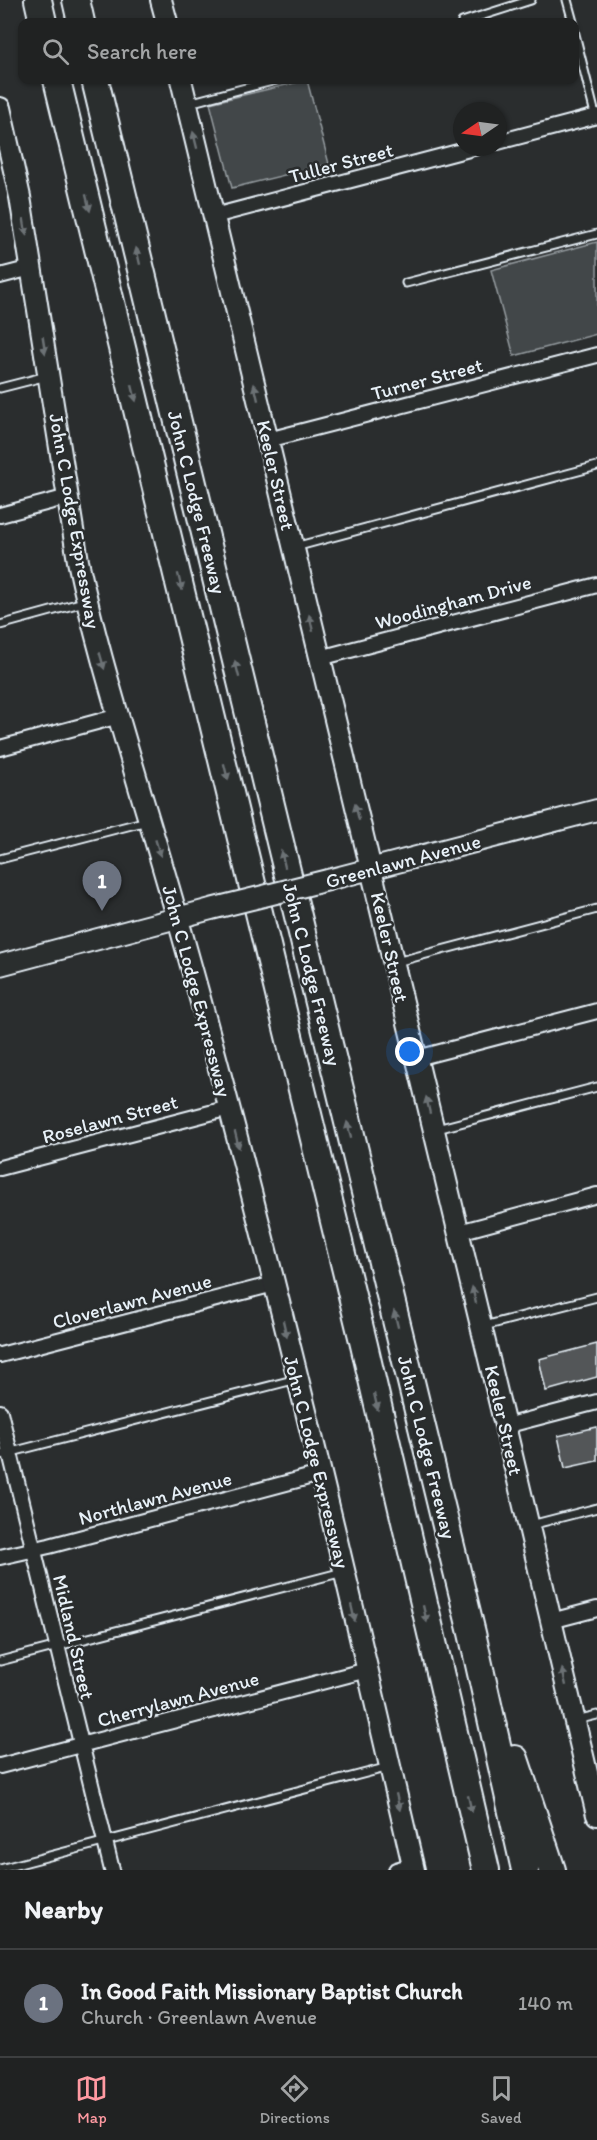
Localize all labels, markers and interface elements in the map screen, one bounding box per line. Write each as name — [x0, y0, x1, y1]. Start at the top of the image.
search box — [18, 18, 579, 84]
icon: search — [39, 35, 72, 68]
text: Search here — [87, 38, 197, 65]
north arrow — [453, 102, 507, 156]
one-way arrow — [190, 130, 200, 149]
street label: Tuller Street — [286, 138, 396, 188]
one-way arrow — [84, 194, 94, 212]
one-way arrow — [21, 218, 30, 237]
one-way arrow — [133, 246, 142, 265]
one-way arrow — [39, 336, 48, 355]
street label: Turner Street — [369, 353, 485, 405]
one-way arrow — [130, 383, 140, 402]
one-way arrow — [251, 383, 261, 401]
street label: John C Lodge Freeway — [163, 408, 232, 597]
street label: John C Lodge Expressway — [44, 411, 106, 631]
street label: Keeler Street — [252, 418, 300, 533]
street label: Woodingham Drive — [372, 570, 534, 634]
one-way arrow — [176, 573, 186, 591]
one-way arrow — [306, 613, 316, 632]
one-way arrow — [98, 652, 107, 670]
one-way arrow — [232, 660, 242, 679]
one-way arrow — [221, 763, 231, 781]
one-way arrow — [352, 803, 362, 821]
street label: Greenlawn Avenue — [323, 829, 483, 893]
one-way arrow — [154, 839, 163, 857]
one-way arrow — [278, 850, 288, 868]
pin: 1 — [82, 862, 122, 911]
street label: John C Lodge Freeway — [278, 880, 347, 1069]
street label: John C Lodge Expressway — [157, 882, 237, 1100]
street label: Keeler Street — [366, 890, 414, 1005]
your location — [395, 1037, 424, 1066]
street label: Roselawn Street — [40, 1089, 180, 1149]
one-way arrow — [423, 1096, 433, 1115]
one-way arrow — [344, 1121, 354, 1139]
one-way arrow — [233, 1130, 243, 1149]
street label: Cloverlawn Avenue — [50, 1268, 214, 1334]
one-way arrow — [468, 1286, 478, 1304]
one-way arrow — [390, 1310, 400, 1329]
one-way arrow — [280, 1320, 290, 1338]
street label: John C Lodge Expressway — [279, 1353, 355, 1571]
street label: John C Lodge Freeway — [393, 1353, 462, 1542]
street label: Keeler Street — [480, 1363, 528, 1478]
one-way arrow — [372, 1393, 382, 1411]
street label: Northlawn Avenue — [76, 1466, 234, 1530]
street label: Midland Street — [48, 1572, 100, 1702]
one-way arrow — [349, 1603, 358, 1622]
one-way arrow — [421, 1605, 431, 1623]
street label: Cherrylawn Avenue — [94, 1666, 262, 1732]
one-way arrow — [559, 1668, 569, 1686]
one-way arrow — [394, 1793, 403, 1812]
one-way arrow — [466, 1794, 475, 1813]
text: Nearby — [24, 1893, 103, 1925]
text: In Good Faith Missionary Baptist Church — [81, 1978, 463, 2005]
text: 1 — [39, 1991, 48, 2015]
text: 140 m — [518, 1991, 573, 2015]
text: Church · Greenlawn Avenue — [81, 2005, 317, 2029]
tab: Map — [75, 2072, 108, 2127]
tab: Directions — [259, 2072, 330, 2127]
tab: Saved — [481, 2072, 522, 2127]

